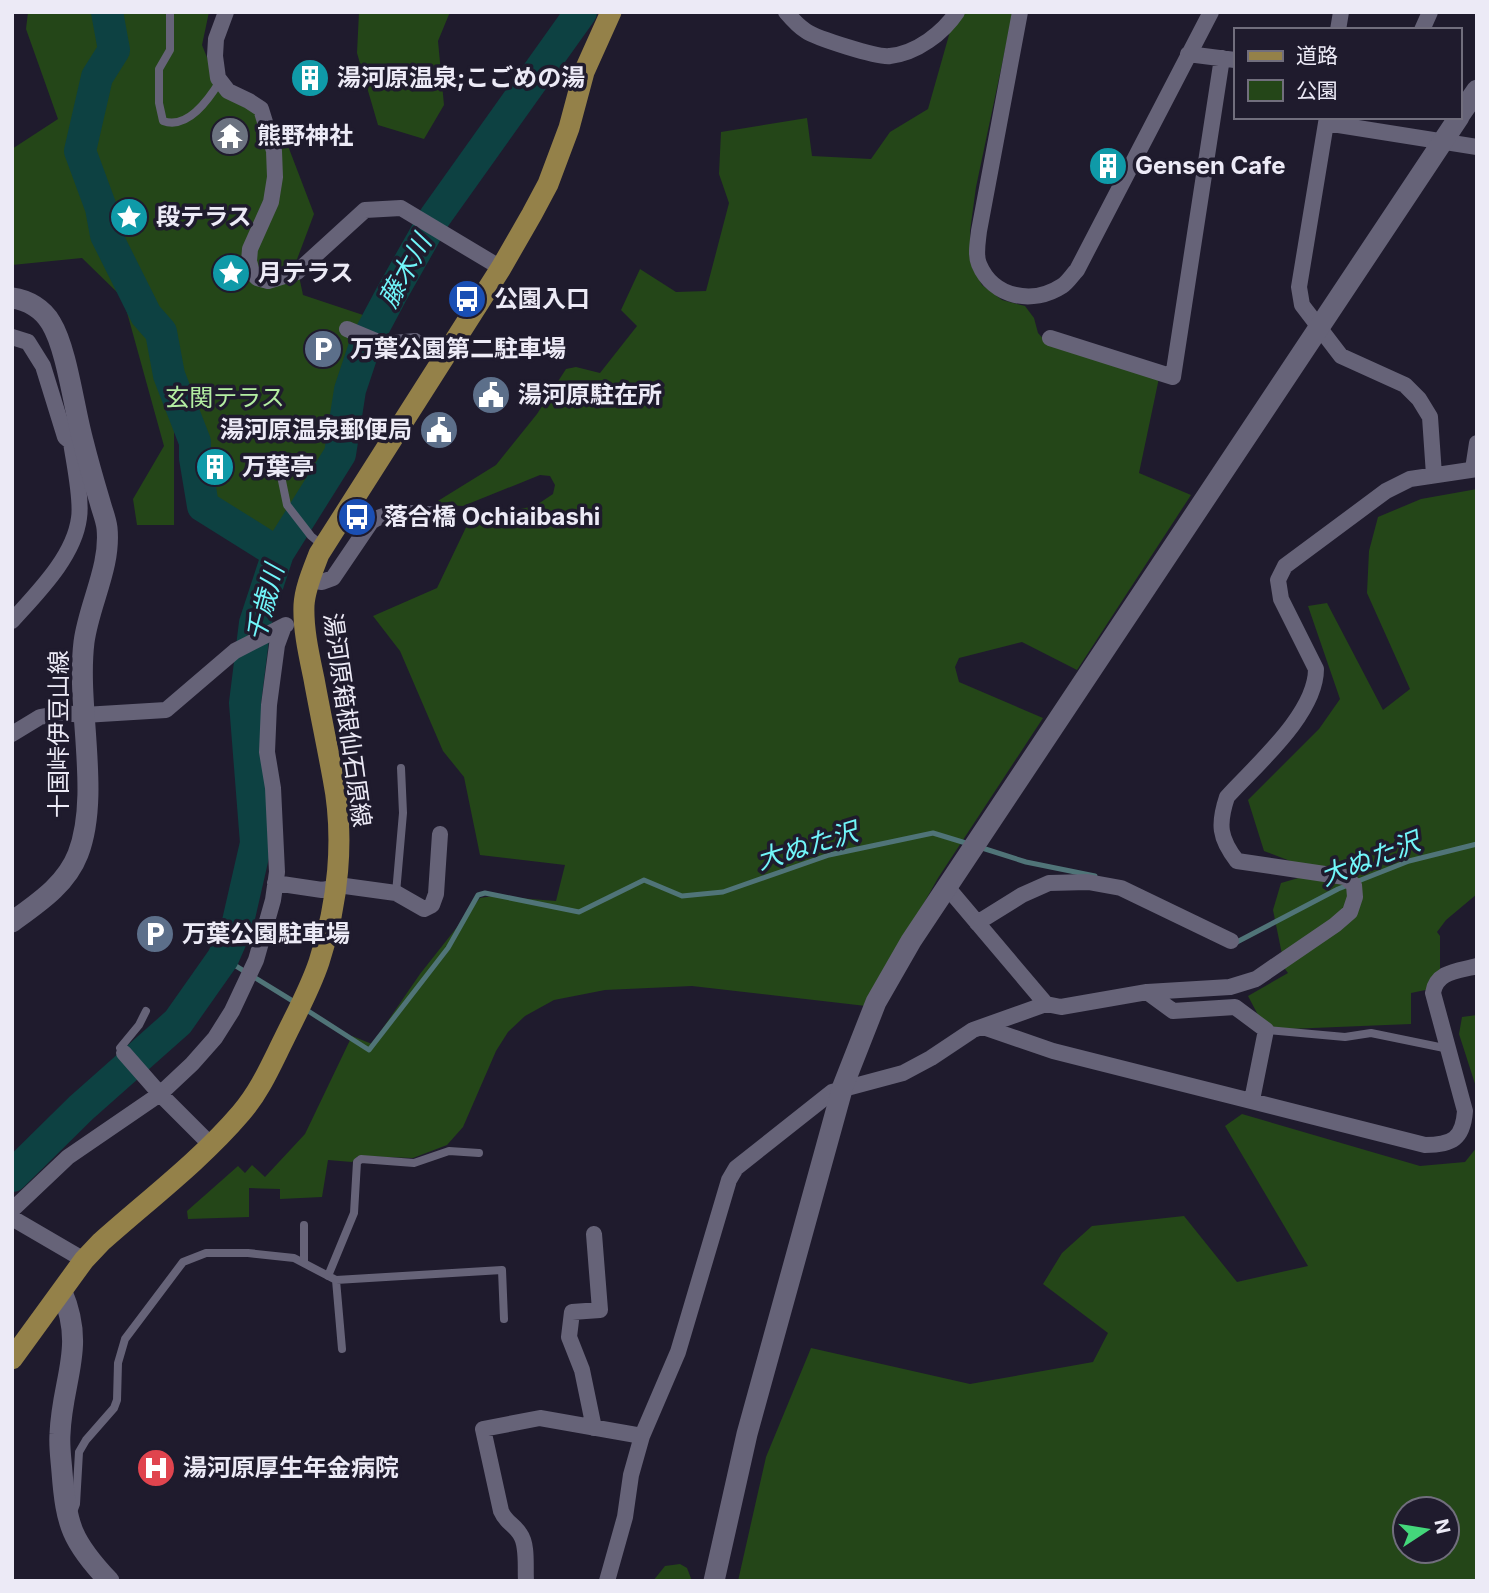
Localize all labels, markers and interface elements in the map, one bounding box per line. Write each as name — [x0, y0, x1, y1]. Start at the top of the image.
legend — [1234, 28, 1461, 119]
text: 道路 — [1296, 43, 1338, 68]
building icon: 湯河原温泉;こごめの湯 — [289, 57, 331, 99]
place label: 湯河原温泉;こごめの湯 — [337, 63, 585, 92]
text: 公園 — [1296, 78, 1338, 103]
temple icon: 熊野神社 — [209, 115, 251, 157]
place label: 熊野神社 — [257, 121, 353, 150]
building icon: Gensen Cafe — [1087, 145, 1129, 187]
place label: Gensen Cafe — [1135, 151, 1286, 180]
place icon: 段テラス — [108, 196, 150, 238]
place label: 段テラス — [156, 202, 252, 231]
water label: 藤木川 — [372, 227, 438, 312]
place icon: 月テラス — [210, 252, 252, 294]
place label: 月テラス — [258, 258, 354, 287]
bus stop icon: 公園入口 — [446, 278, 488, 320]
place label: 公園入口 — [494, 284, 590, 313]
parking icon: 万葉公園第二駐車場 — [302, 328, 344, 370]
place label: 万葉公園第二駐車場 — [350, 334, 566, 363]
public building icon: 湯河原駐在所 — [470, 374, 512, 416]
place label: 湯河原駐在所 — [518, 380, 662, 409]
park label: 玄関テラス — [165, 383, 285, 412]
public building icon: 湯河原温泉郵便局 — [418, 409, 460, 451]
place label: 湯河原温泉郵便局 — [220, 415, 412, 444]
building icon: 万葉亭 — [194, 446, 236, 488]
place label: 万葉亭 — [242, 452, 314, 481]
bus stop icon: 落合橋 Ochiaibashi — [336, 496, 378, 538]
place label: 落合橋 Ochiaibashi — [384, 502, 600, 531]
water label: 千歳川 — [239, 558, 290, 645]
street label: 湯河原箱根仙石原線 — [318, 611, 377, 829]
street label: 十国峠伊豆山線 — [44, 650, 73, 818]
water label: 大ぬた沢 — [753, 815, 864, 876]
water label: 大ぬた沢 — [1316, 824, 1427, 892]
parking icon: 万葉公園駐車場 — [134, 913, 176, 955]
place label: 万葉公園駐車場 — [182, 919, 350, 948]
hospital icon: 湯河原厚生年金病院 — [135, 1447, 177, 1489]
place label: 湯河原厚生年金病院 — [183, 1453, 399, 1482]
north arrow — [1391, 1495, 1461, 1565]
text: N — [1429, 1517, 1455, 1536]

